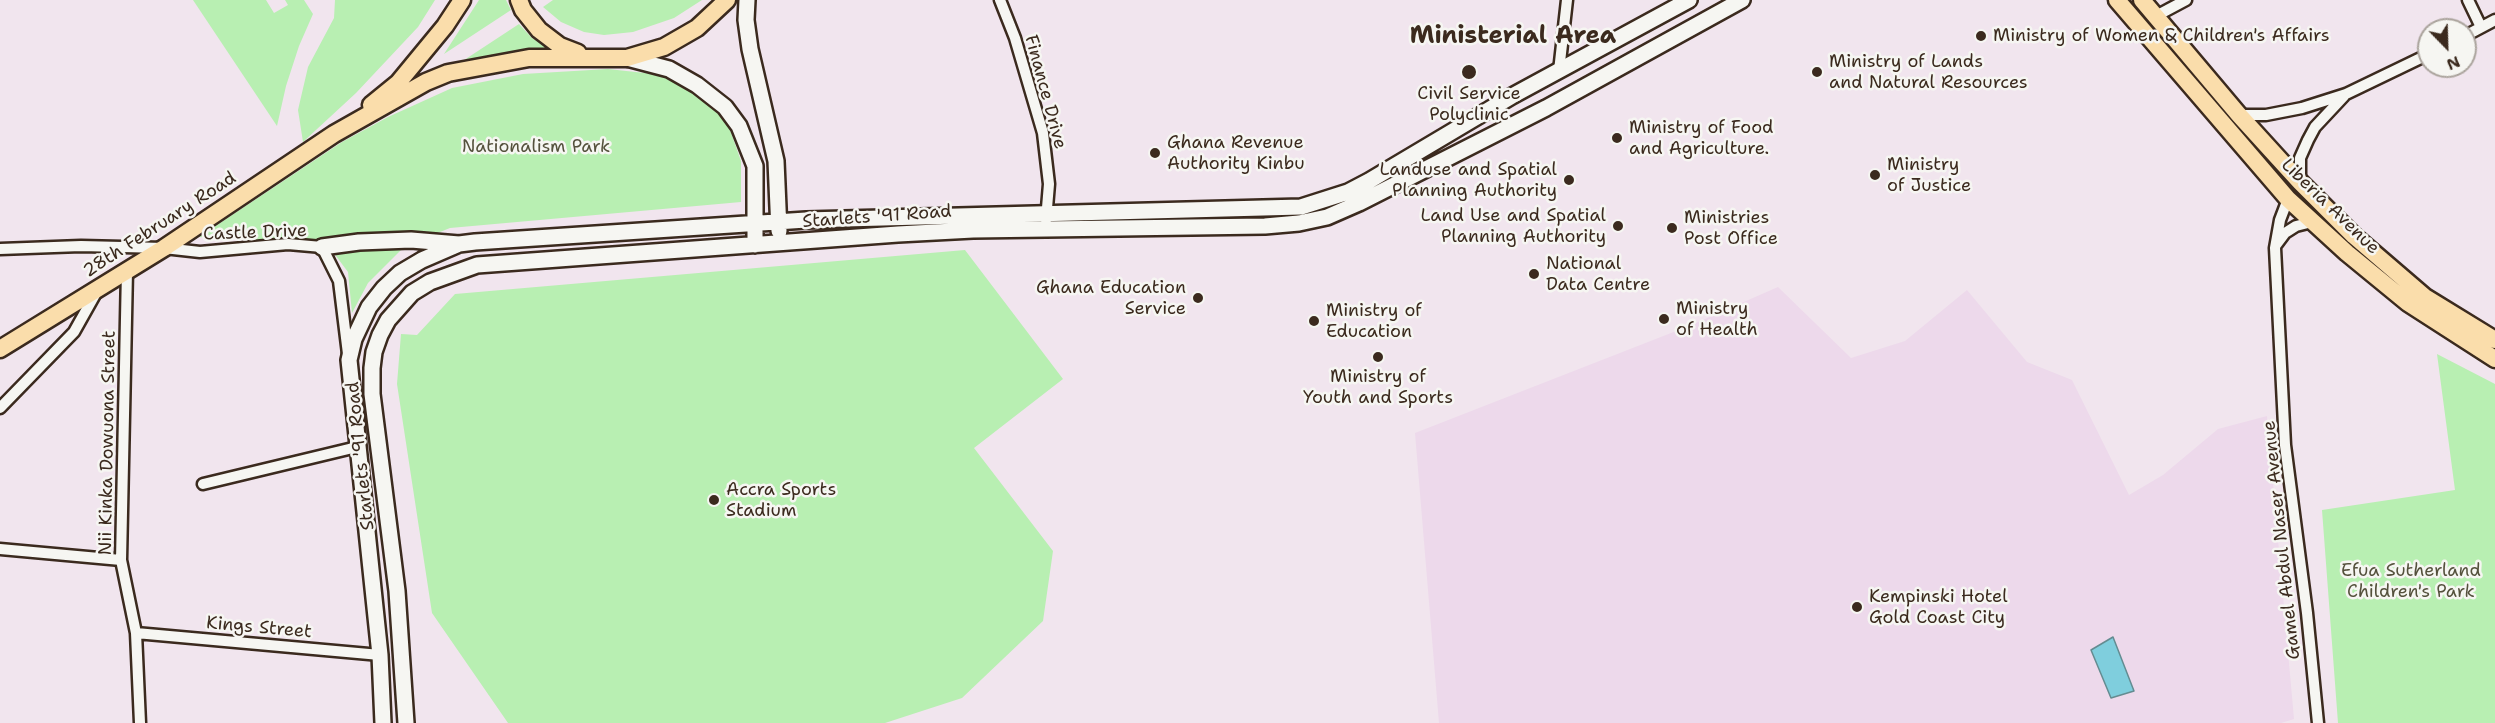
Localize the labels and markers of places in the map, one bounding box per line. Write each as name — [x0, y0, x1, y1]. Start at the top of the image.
place label: Ministry of Women & Children's Affairs — [1993, 25, 2330, 47]
marker: Ministry of Women & Children's Affairs — [1974, 29, 1988, 43]
place label: Ministry of Lands and Natural Resources — [1829, 51, 2028, 94]
marker: Civil Service Polyclinic — [1460, 63, 1478, 81]
marker: Ministry of Lands and Natural Resources — [1810, 65, 1824, 79]
place label: Civil Service Polyclinic — [1417, 83, 1521, 125]
place label: Ministry of Food and Agriculture. — [1629, 117, 1774, 160]
marker: Ministry of Food and Agriculture. — [1610, 131, 1624, 145]
place label: Ghana Revenue Authority Kinbu — [1167, 132, 1305, 174]
marker: Ghana Revenue Authority Kinbu — [1148, 146, 1162, 160]
place label: Ministry of Justice — [1887, 154, 1971, 196]
place label: Landuse and Spatial Planning Authority — [1380, 159, 1557, 201]
marker: Ministry of Justice — [1868, 168, 1882, 182]
marker: Landuse and Spatial Planning Authority — [1562, 173, 1576, 187]
place label: Land Use and Spatial Planning Authority — [1421, 205, 1606, 248]
place label: Ministries Post Office — [1684, 207, 1778, 250]
marker: Land Use and Spatial Planning Authority — [1611, 219, 1625, 233]
marker: Ministries Post Office — [1665, 221, 1679, 235]
place label: National Data Centre — [1546, 253, 1650, 296]
marker: National Data Centre — [1527, 267, 1541, 281]
place label: Ghana Education Service — [1036, 277, 1186, 320]
marker: Ghana Education Service — [1191, 291, 1205, 305]
place label: Ministry of Health — [1676, 298, 1758, 340]
place label: Ministry of Education — [1326, 300, 1422, 342]
marker: Ministry of Health — [1657, 312, 1671, 326]
marker: Ministry of Education — [1307, 314, 1321, 328]
marker: Ministry of Youth and Sports — [1371, 350, 1385, 364]
place label: Ministry of Youth and Sports — [1303, 366, 1453, 409]
place label: Accra Sports Stadium — [726, 479, 836, 522]
marker: Accra Sports Stadium — [707, 493, 721, 507]
place label: Kempinski Hotel Gold Coast City — [1869, 586, 2008, 628]
marker: Kempinski Hotel Gold Coast City — [1850, 600, 1864, 614]

